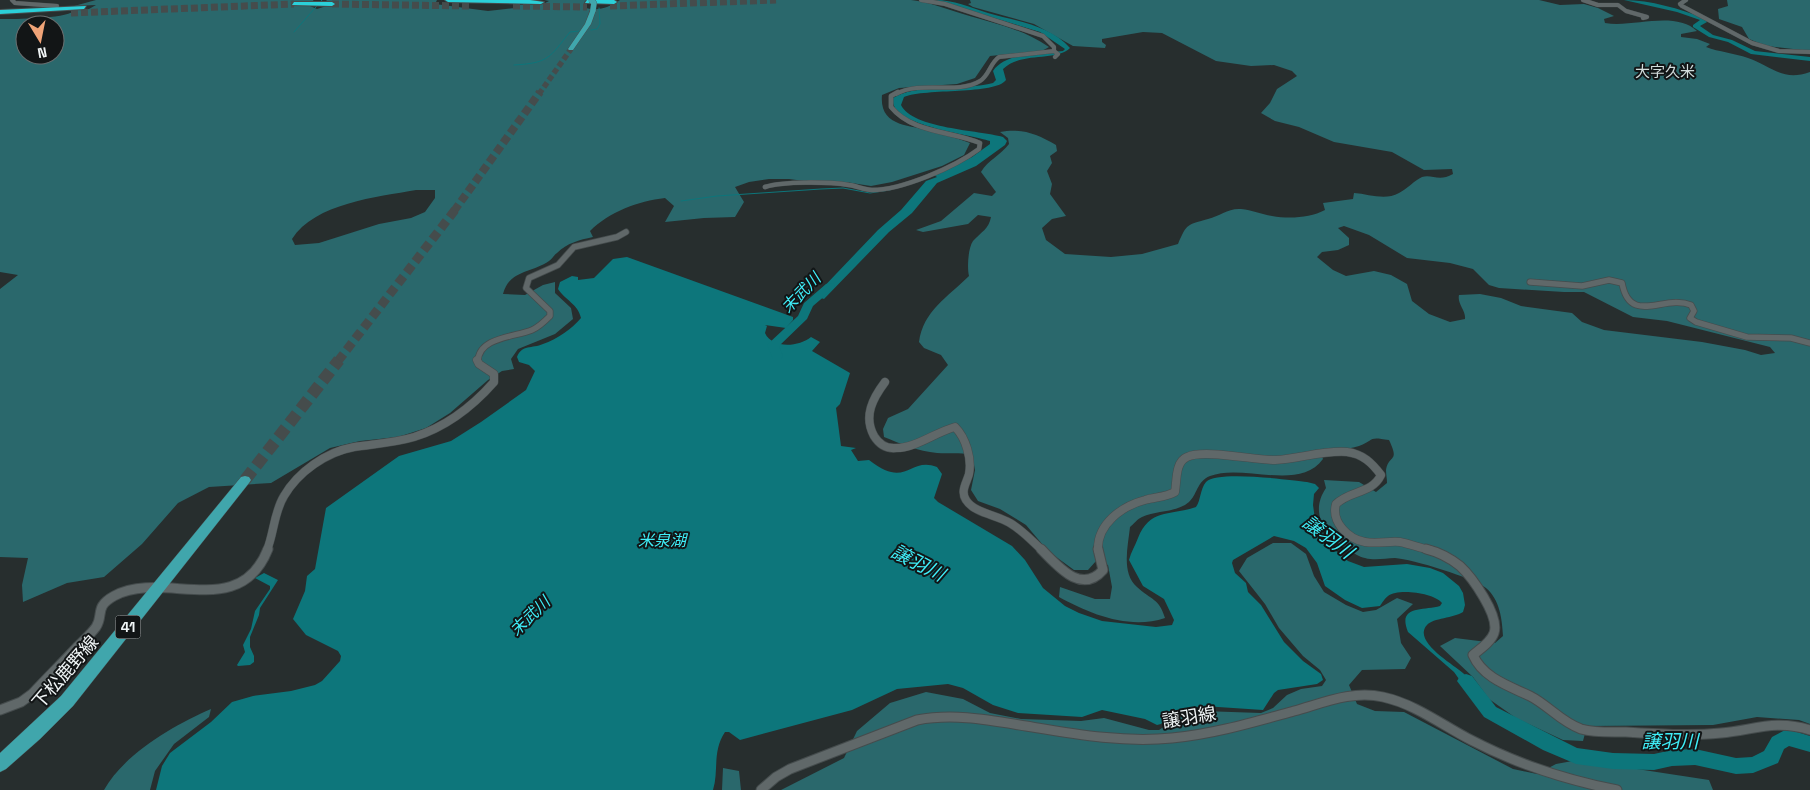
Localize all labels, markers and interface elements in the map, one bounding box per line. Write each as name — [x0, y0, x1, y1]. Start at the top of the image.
north arrow — [15, 15, 65, 65]
text: N — [36, 43, 48, 62]
district label: 大字久米 — [1635, 62, 1695, 81]
water label: 末武川 — [777, 267, 827, 318]
water label: 譲羽川 — [1298, 510, 1360, 565]
water label: 米泉湖 — [638, 530, 689, 551]
water label: 譲羽川 — [887, 539, 951, 588]
water label: 末武川 — [505, 590, 556, 640]
road number: 41 — [116, 616, 140, 638]
street label: 下松鹿野線 — [27, 630, 103, 714]
street label: 譲羽線 — [1161, 701, 1217, 733]
water label: 譲羽川 — [1641, 729, 1700, 754]

